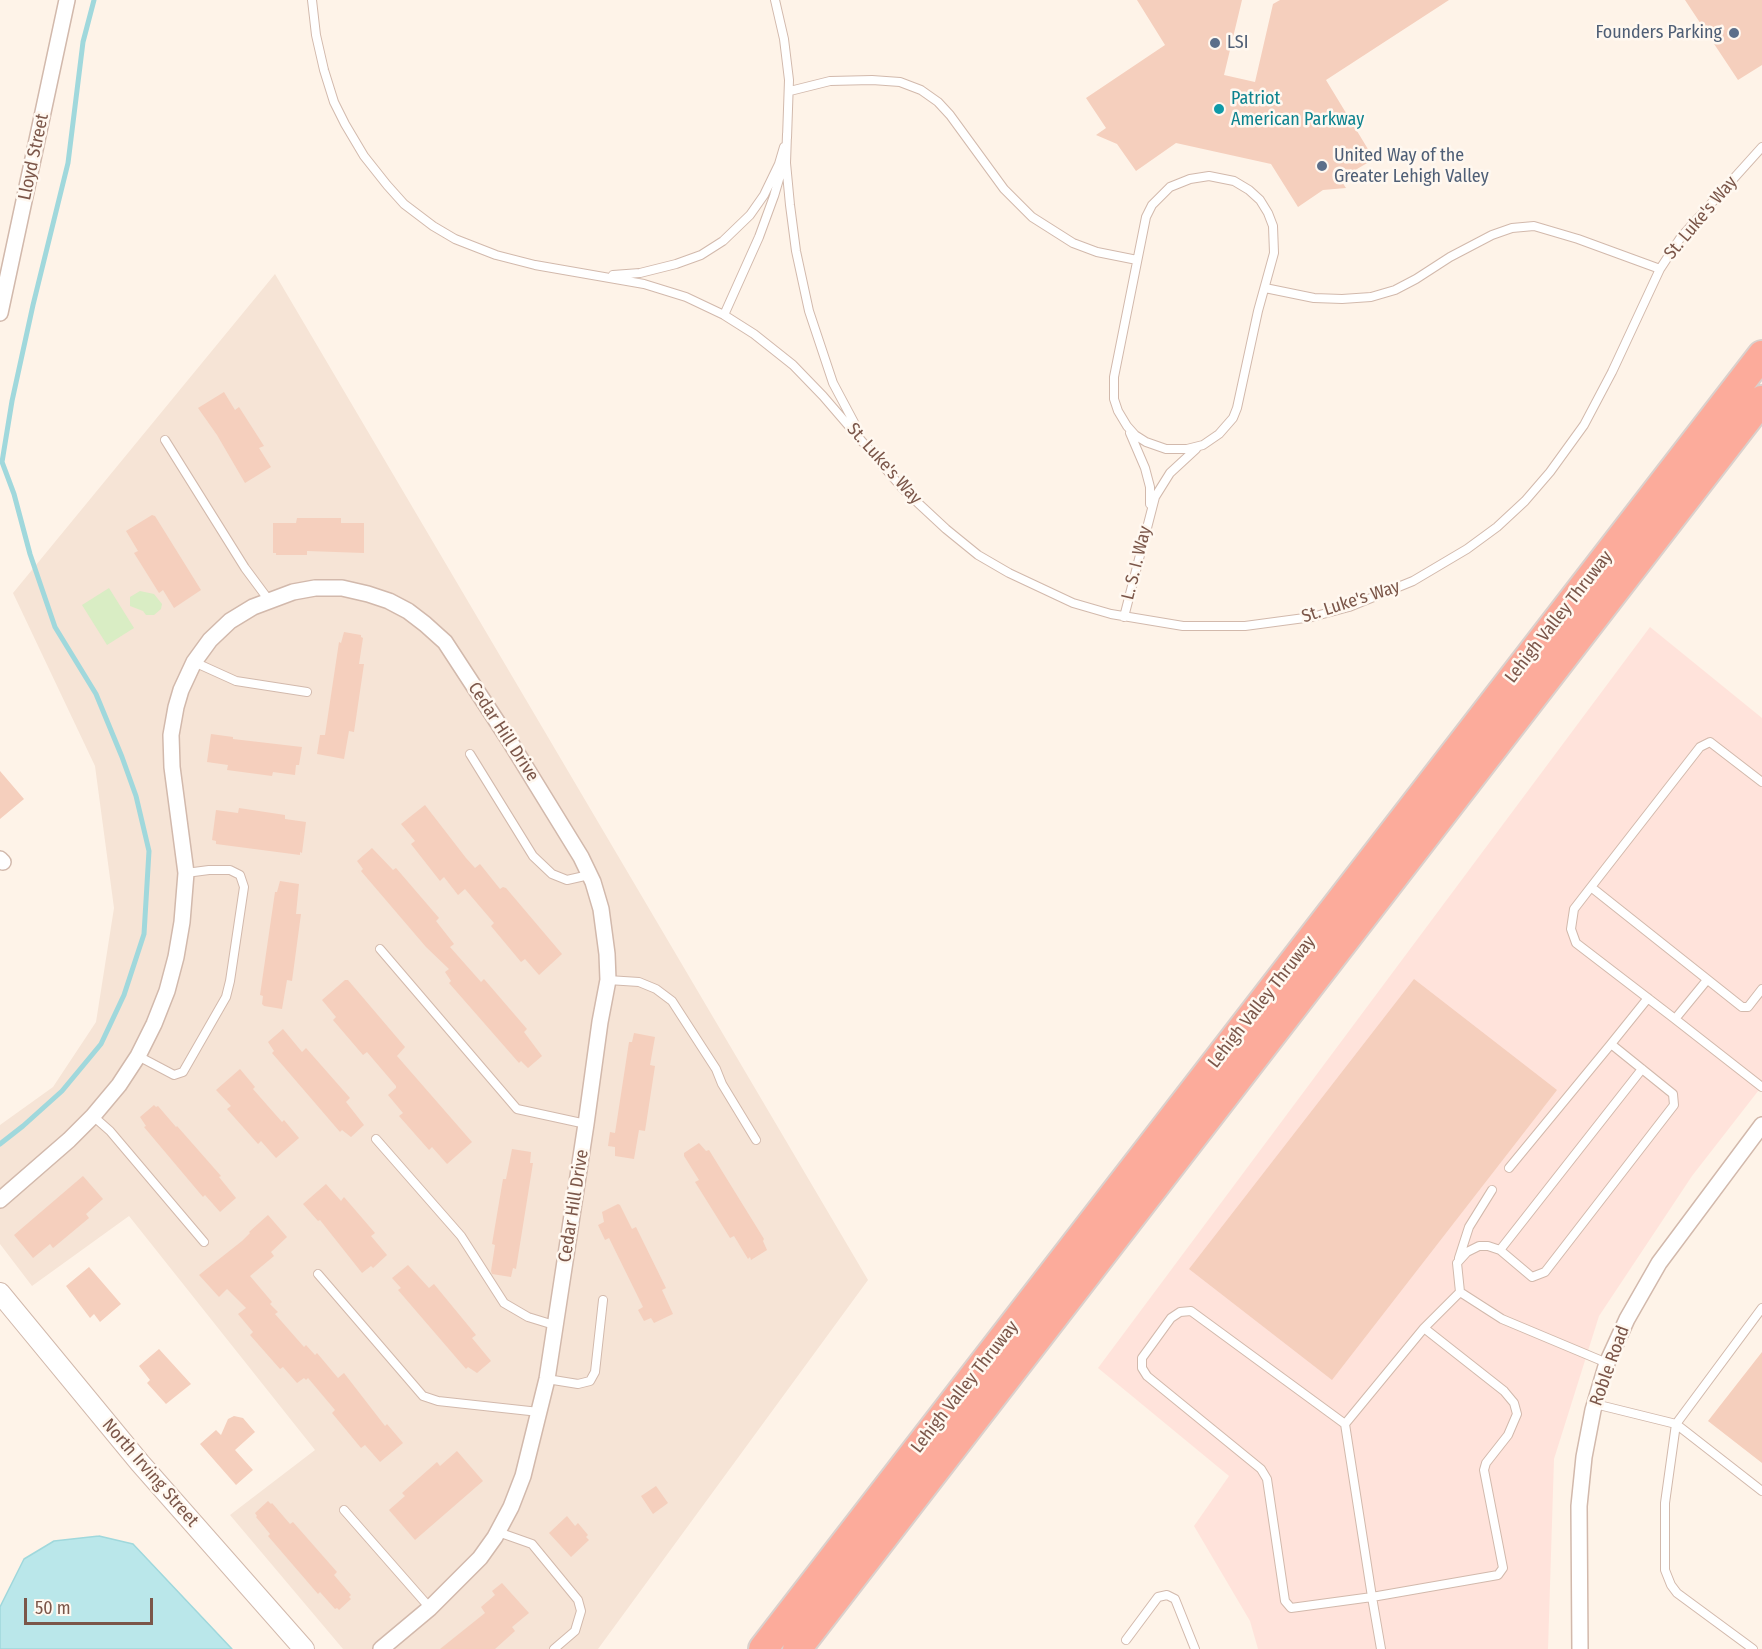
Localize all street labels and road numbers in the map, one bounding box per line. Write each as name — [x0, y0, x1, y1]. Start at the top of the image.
street label: Lloyd Street — [14, 112, 54, 202]
street label: St. Luke's Way — [1660, 172, 1742, 264]
street label: St. Luke's Way — [842, 419, 926, 509]
street label: L. S. I. Way — [1117, 524, 1157, 602]
street label: Lehigh Valley Thruway — [1501, 547, 1617, 687]
street label: St. Luke's Way — [1299, 576, 1403, 628]
street label: Cedar Hill Drive — [463, 678, 543, 786]
street label: Lehigh Valley Thruway — [1204, 932, 1320, 1072]
street label: Cedar Hill Drive — [554, 1148, 594, 1264]
street label: Lehigh Valley Thruway — [907, 1317, 1023, 1457]
street label: Roble Road — [1586, 1323, 1634, 1409]
street label: North Irving Street — [97, 1414, 203, 1532]

